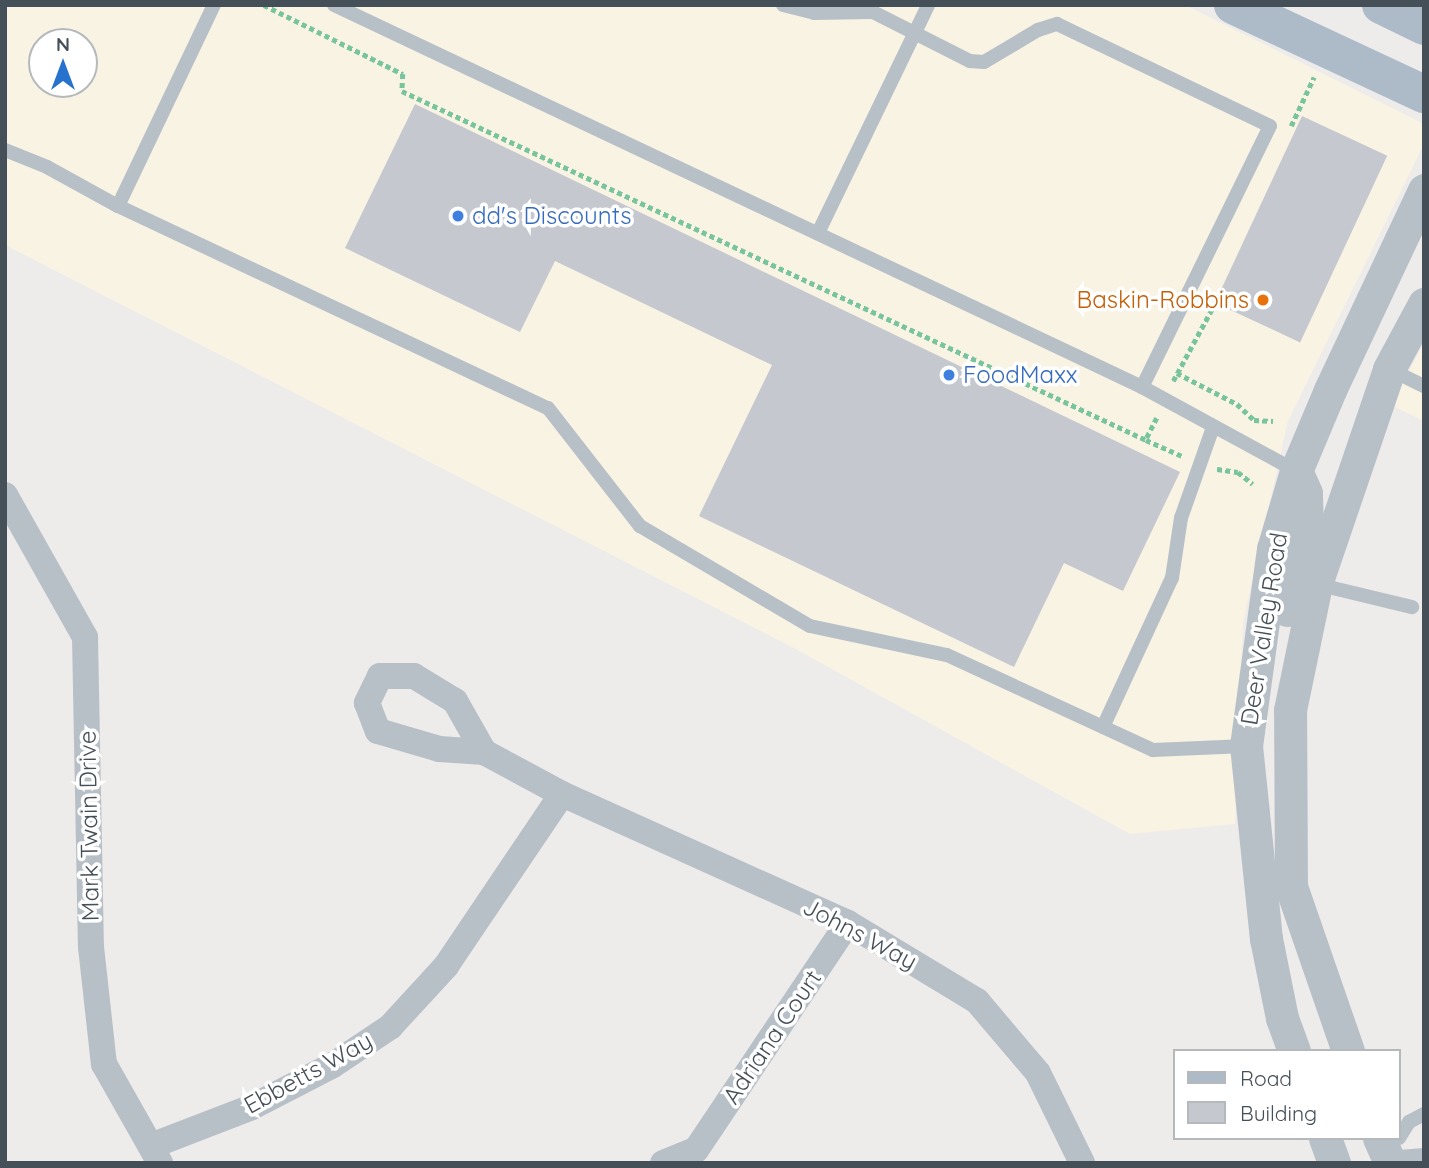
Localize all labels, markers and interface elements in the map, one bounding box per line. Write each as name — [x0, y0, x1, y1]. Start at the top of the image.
north arrow — [28, 28, 98, 98]
text: N — [56, 32, 70, 56]
place label: dd's Discounts — [472, 202, 632, 230]
marker: dd's Discounts — [450, 208, 466, 224]
place label: Baskin-Robbins — [1077, 286, 1249, 314]
marker: Baskin-Robbins — [1255, 292, 1271, 308]
place label: FoodMaxx — [963, 361, 1077, 389]
marker: FoodMaxx — [941, 367, 957, 383]
street label: Deer Valley Road — [1235, 531, 1293, 727]
street label: Mark Twain Drive — [73, 730, 105, 922]
street label: Johns Way — [798, 892, 922, 976]
street label: Adriana Court — [717, 965, 827, 1109]
street label: Ebbetts Way — [239, 1026, 377, 1120]
legend — [1174, 1049, 1401, 1140]
text: Road — [1240, 1065, 1292, 1091]
text: Building — [1240, 1100, 1317, 1126]

